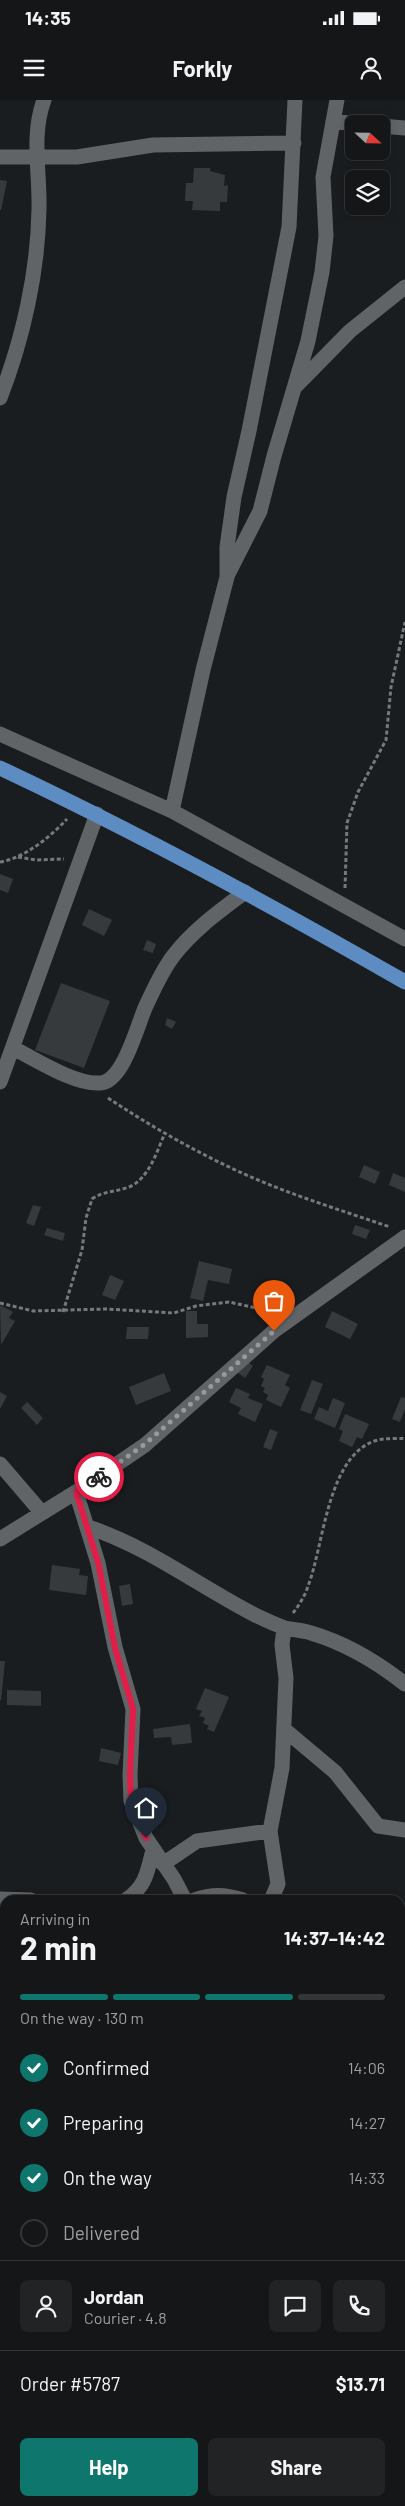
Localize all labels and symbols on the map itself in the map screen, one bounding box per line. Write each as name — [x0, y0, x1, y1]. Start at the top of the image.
north arrow — [345, 115, 390, 160]
pin — [253, 1280, 295, 1331]
courier — [74, 1452, 124, 1502]
pin — [125, 1787, 167, 1838]

